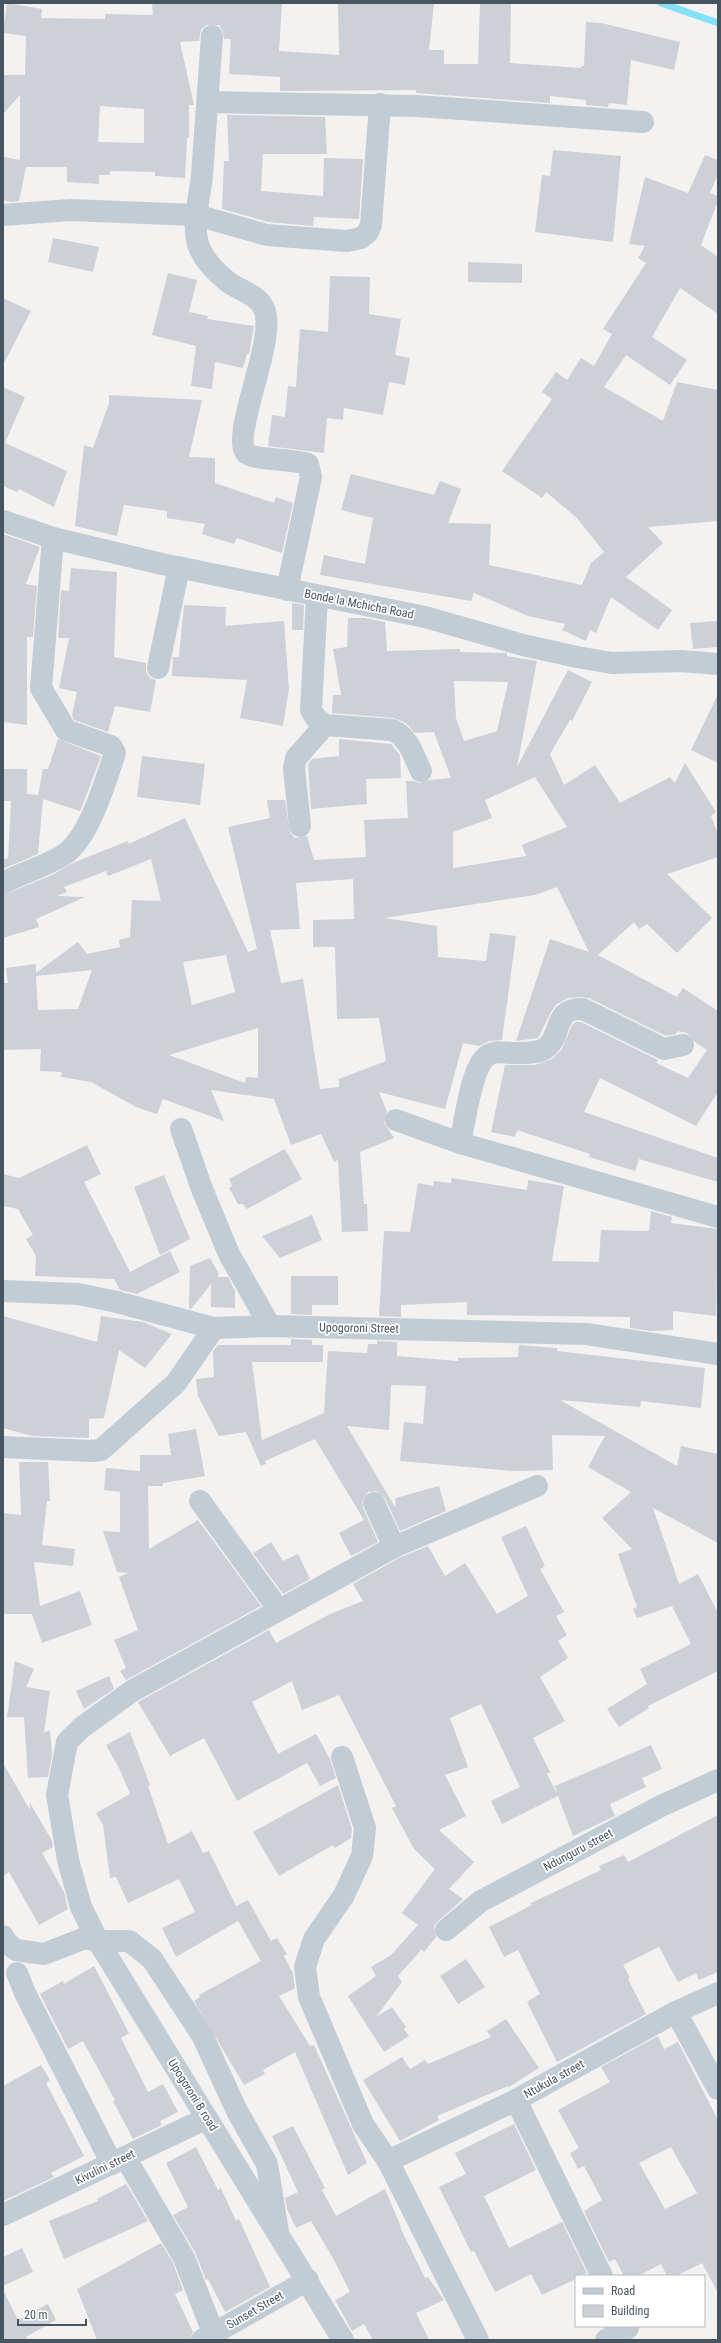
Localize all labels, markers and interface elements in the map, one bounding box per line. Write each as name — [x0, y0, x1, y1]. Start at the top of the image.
street label: Bonde la Mchicha Road — [303, 587, 415, 621]
street label: Upogoroni Street — [319, 1320, 399, 1336]
street label: Ndunguru street — [541, 1826, 615, 1874]
street label: Upogoroni B road — [165, 2056, 221, 2134]
street label: Ntukula street — [521, 2057, 587, 2101]
street label: Kivulini street — [73, 2146, 137, 2187]
legend — [575, 2275, 705, 2327]
text: Road — [611, 2284, 635, 2298]
street label: Sunset Street — [224, 2288, 286, 2332]
scale bar — [18, 2301, 86, 2327]
text: Building — [611, 2304, 649, 2318]
text: 20 m — [24, 2308, 48, 2322]

